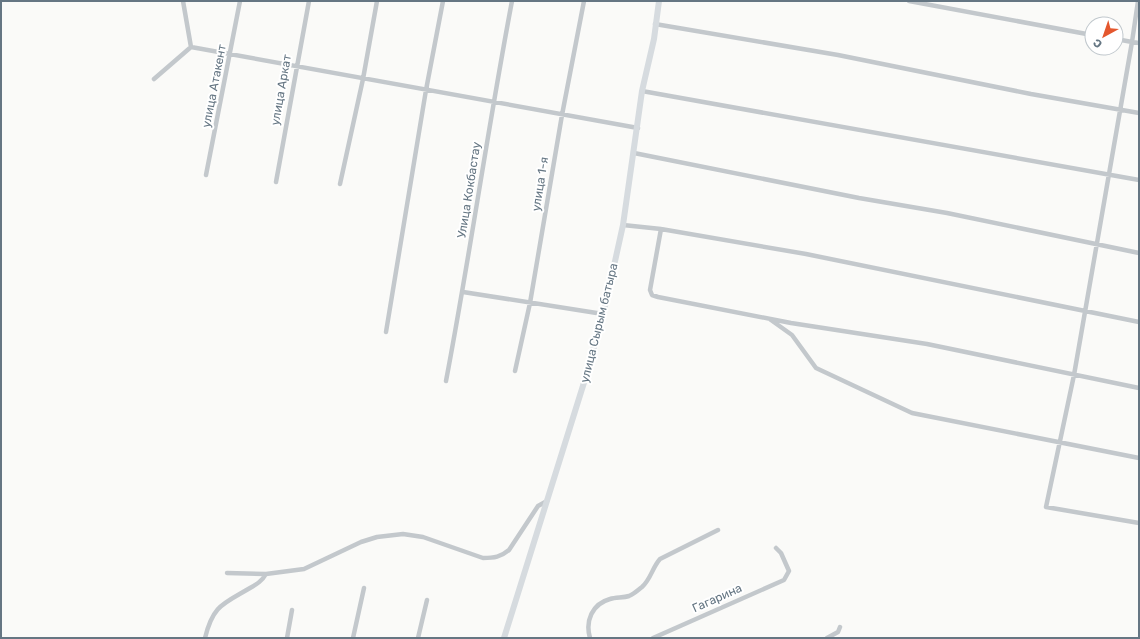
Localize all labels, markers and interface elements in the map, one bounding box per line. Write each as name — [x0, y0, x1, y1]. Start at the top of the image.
north arrow — [1084, 16, 1124, 56]
text: С — [1091, 36, 1105, 51]
street label: улица Атакент — [199, 43, 229, 129]
street label: улица Аркат — [268, 53, 294, 127]
street label: Улица Кокбастау — [454, 140, 484, 239]
street label: улица 1-я — [529, 156, 551, 212]
street label: улица Сырым батыра — [577, 262, 621, 384]
street label: Гагарина — [690, 581, 744, 615]

